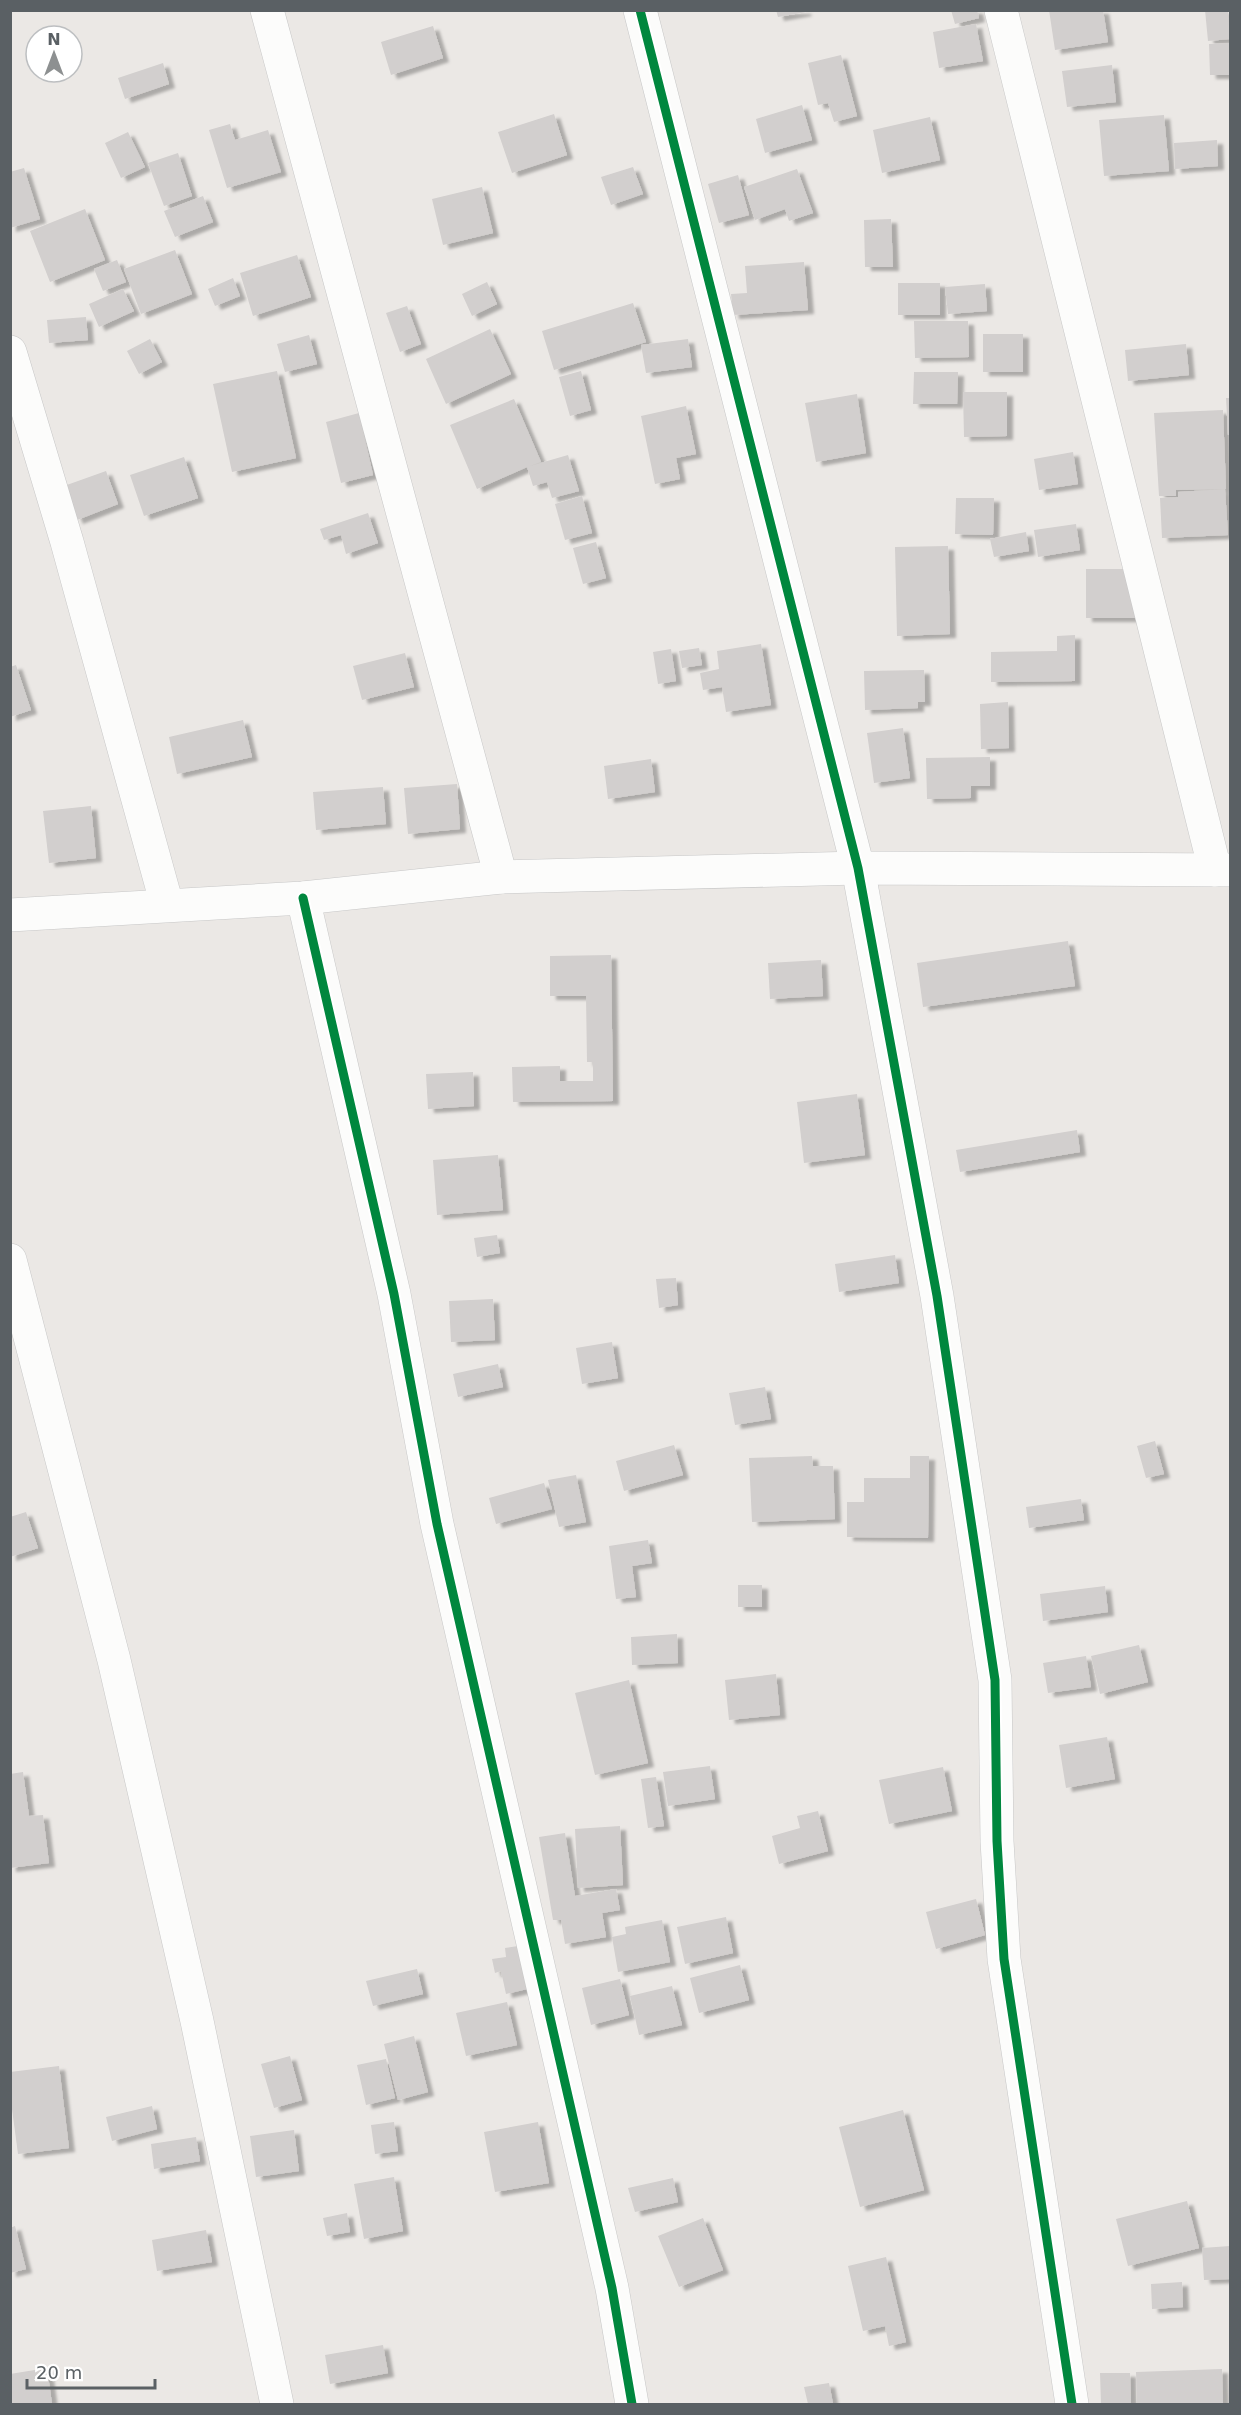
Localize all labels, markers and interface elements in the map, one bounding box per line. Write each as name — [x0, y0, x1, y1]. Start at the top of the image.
north arrow — [24, 24, 84, 84]
text: N — [47, 30, 61, 49]
scale bar — [27, 2352, 154, 2390]
text: 20 m — [36, 2362, 82, 2383]

